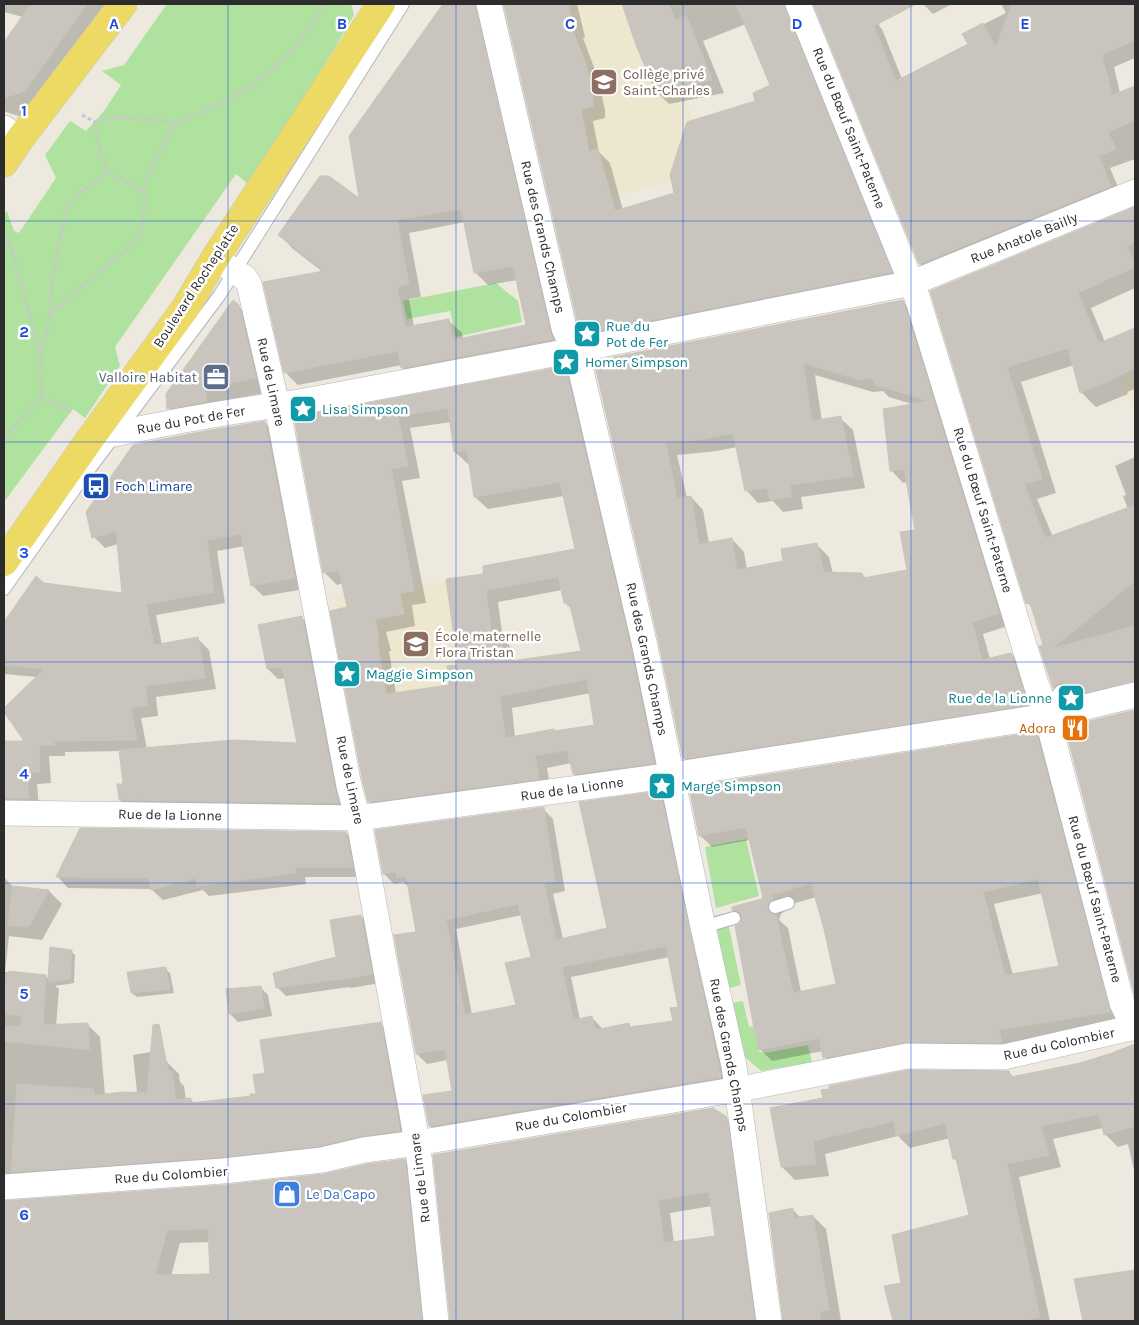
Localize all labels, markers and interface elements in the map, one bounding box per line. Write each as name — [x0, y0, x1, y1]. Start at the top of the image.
text: A — [109, 14, 119, 33]
text: B — [337, 14, 347, 33]
text: C — [565, 14, 575, 33]
text: D — [792, 14, 803, 33]
text: E — [1020, 14, 1030, 33]
street label: Rue du Bœuf Saint-Paterne — [809, 45, 889, 211]
place label: Collège privé Saint-Charles — [623, 66, 710, 99]
school or university icon: Collège privé Saint-Charles — [589, 67, 619, 97]
text: 1 — [21, 101, 27, 120]
street label: Rue des Grands Champs — [517, 159, 569, 315]
street label: Rue Anatole Bailly — [968, 209, 1080, 267]
street label: Boulevard Rocheplatte — [150, 221, 242, 351]
place label: Rue du Pot de Fer — [606, 318, 669, 351]
place icon: Rue du Pot de Fer — [572, 319, 602, 349]
text: 2 — [19, 322, 29, 341]
street label: Rue de Limare — [253, 336, 289, 428]
place icon: Homer Simpson — [551, 347, 581, 377]
place label: Homer Simpson — [585, 354, 688, 371]
office icon: Valloire Habitat — [201, 362, 231, 392]
place label: Valloire Habitat — [99, 369, 197, 386]
place icon: Lisa Simpson — [288, 394, 318, 424]
place label: Lisa Simpson — [322, 401, 408, 418]
street label: Rue du Pot de Fer — [136, 402, 247, 438]
street label: Rue du Bœuf Saint-Paterne — [950, 425, 1016, 595]
bus stop icon: Foch Limare — [81, 471, 111, 501]
place label: Foch Limare — [115, 478, 192, 495]
text: 3 — [19, 543, 29, 562]
street label: Rue des Grands Champs — [622, 581, 672, 737]
place label: École maternelle Flora Tristan — [435, 627, 541, 661]
school or university icon: École maternelle Flora Tristan — [401, 629, 431, 659]
place icon: Maggie Simpson — [332, 659, 362, 689]
place label: Maggie Simpson — [366, 666, 473, 683]
place icon: Rue de la Lionne — [1056, 683, 1086, 713]
place label: Rue de la Lionne — [948, 690, 1052, 707]
restaurant icon: Adora — [1060, 713, 1090, 743]
place label: Adora — [1019, 720, 1056, 737]
street label: Rue de Limare — [332, 734, 368, 826]
text: 4 — [19, 764, 29, 783]
place icon: Marge Simpson — [647, 771, 677, 801]
street label: Rue de la Lionne — [519, 773, 625, 805]
place label: Marge Simpson — [681, 778, 781, 795]
street label: Rue de la Lionne — [118, 806, 222, 824]
street label: Rue du Bœuf Saint-Paterne — [1064, 814, 1126, 984]
street label: Rue des Grands Champs — [706, 977, 752, 1133]
text: 5 — [19, 984, 29, 1003]
street label: Rue du Colombier — [1002, 1024, 1117, 1064]
street label: Rue du Colombier — [514, 1099, 629, 1135]
street label: Rue de Limare — [406, 1132, 434, 1224]
street label: Rue du Colombier — [114, 1163, 229, 1187]
shop icon: Le Da Capo — [272, 1179, 302, 1209]
place label: Le Da Capo — [306, 1186, 375, 1203]
text: 6 — [19, 1205, 29, 1224]

